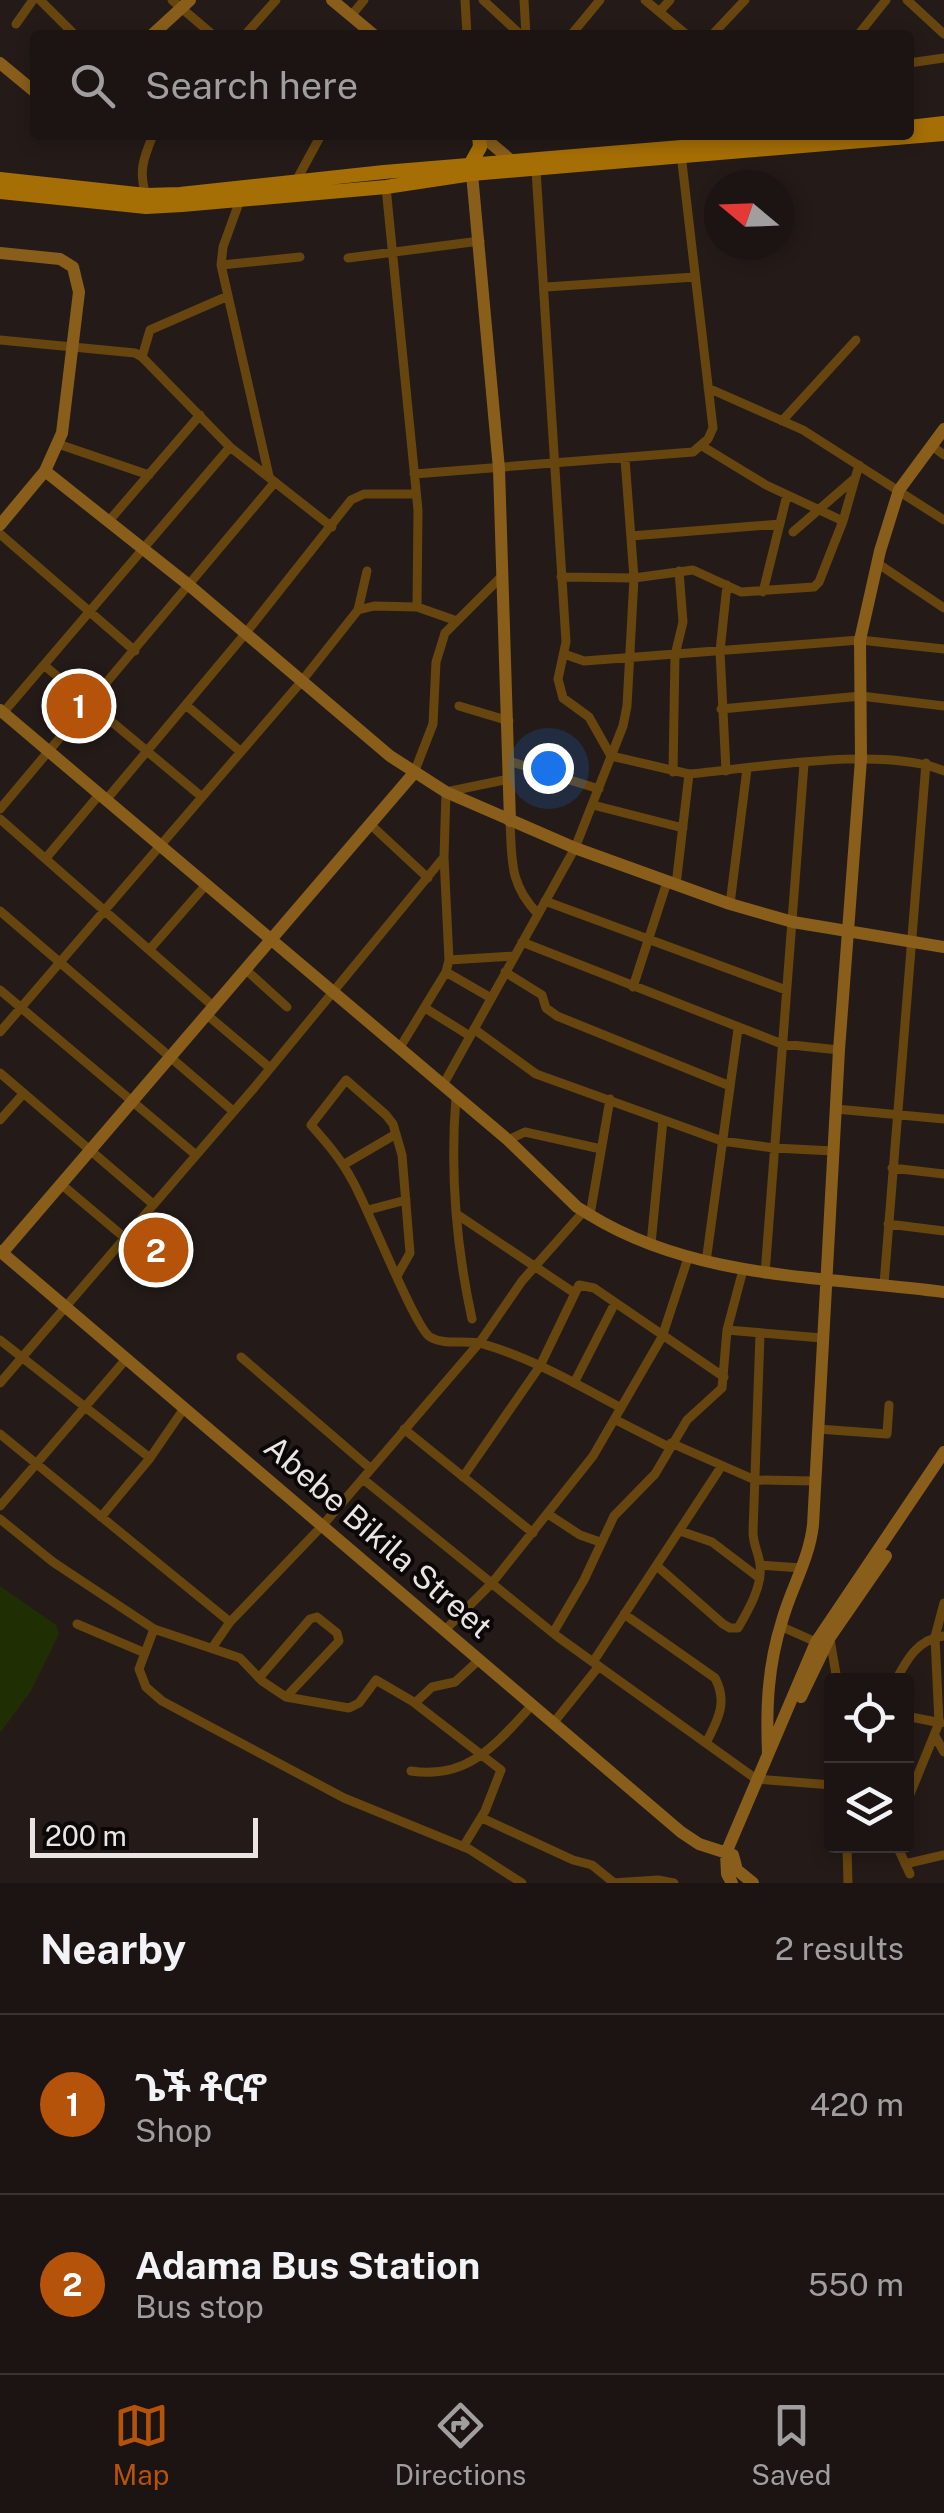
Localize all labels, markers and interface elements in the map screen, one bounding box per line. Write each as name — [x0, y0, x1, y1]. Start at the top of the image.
search box — [30, 30, 914, 140]
icon: search — [65, 58, 120, 113]
text: Search here — [145, 63, 358, 108]
north arrow — [704, 170, 794, 260]
pin: 1 — [46, 668, 112, 744]
your location — [523, 743, 574, 794]
pin: 2 — [124, 1212, 188, 1288]
street label: Abebe Bikila Street — [257, 1428, 499, 1645]
map controls — [824, 1673, 914, 1853]
button: locate — [824, 1673, 914, 1763]
button: layers — [824, 1763, 914, 1853]
scale bar — [30, 1813, 258, 1858]
text: 200 m — [45, 1819, 127, 1852]
text: Nearby — [40, 1924, 186, 1973]
text: 2 results — [775, 1930, 904, 1967]
text: ጌች ቶርኖ — [135, 2065, 267, 2110]
text: 1 — [66, 2086, 79, 2123]
text: 420 m — [810, 2086, 904, 2123]
text: Shop — [135, 2112, 212, 2149]
text: Adama Bus Station — [135, 2243, 480, 2288]
text: 2 — [62, 2266, 83, 2303]
text: 550 m — [808, 2266, 904, 2303]
text: Bus stop — [135, 2288, 264, 2325]
tab: Map — [113, 2398, 169, 2491]
tab: Directions — [395, 2398, 526, 2491]
tab: Saved — [751, 2398, 831, 2491]

